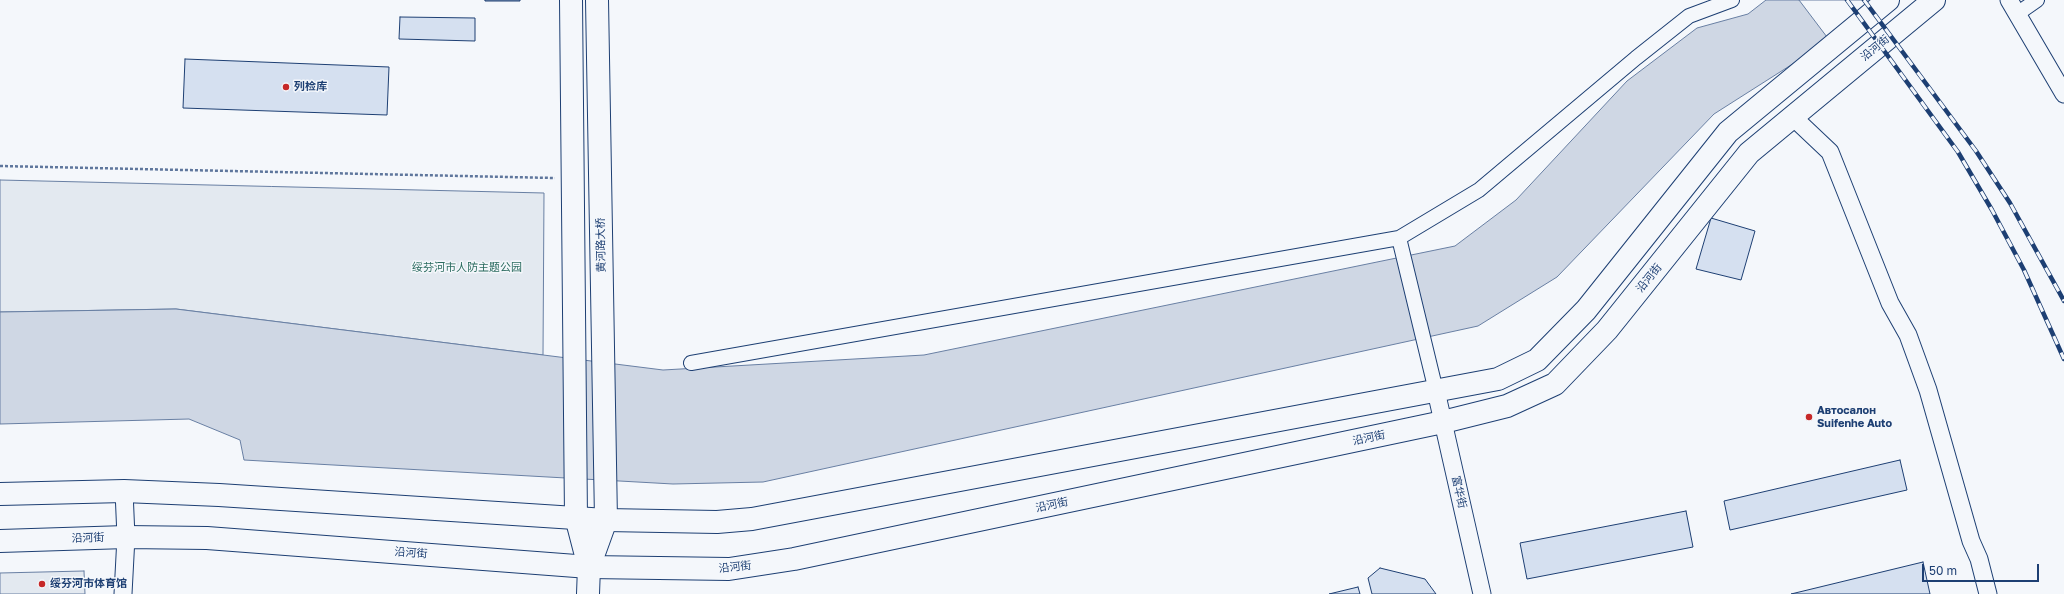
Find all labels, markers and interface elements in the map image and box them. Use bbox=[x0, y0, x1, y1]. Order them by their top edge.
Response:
street label: 沿河街 bbox=[1858, 32, 1892, 64]
place label: 列检库 bbox=[294, 80, 327, 94]
marker: 列检库 bbox=[281, 82, 291, 92]
street label: 黄河路大桥 bbox=[594, 217, 608, 273]
park label: 绥芬河市人防主题公园 bbox=[412, 261, 522, 275]
street label: 沿河街 bbox=[1633, 261, 1665, 295]
place label: Автосалон Suifenhe Auto bbox=[1817, 404, 1892, 430]
marker: Автосалон Suifenhe Auto bbox=[1804, 412, 1814, 422]
street label: 沿河街 bbox=[1351, 428, 1387, 448]
street label: 富华街 bbox=[1449, 474, 1469, 510]
street label: 沿河街 bbox=[1034, 495, 1070, 515]
street label: 沿河街 bbox=[71, 531, 105, 545]
street label: 沿河街 bbox=[394, 545, 428, 561]
scale bar bbox=[1924, 556, 2041, 582]
street label: 沿河街 bbox=[718, 559, 752, 575]
text: 50 m bbox=[1929, 563, 1957, 578]
place label: 绥芬河市体育馆 bbox=[50, 577, 127, 591]
marker: 绥芬河市体育馆 bbox=[37, 579, 47, 589]

